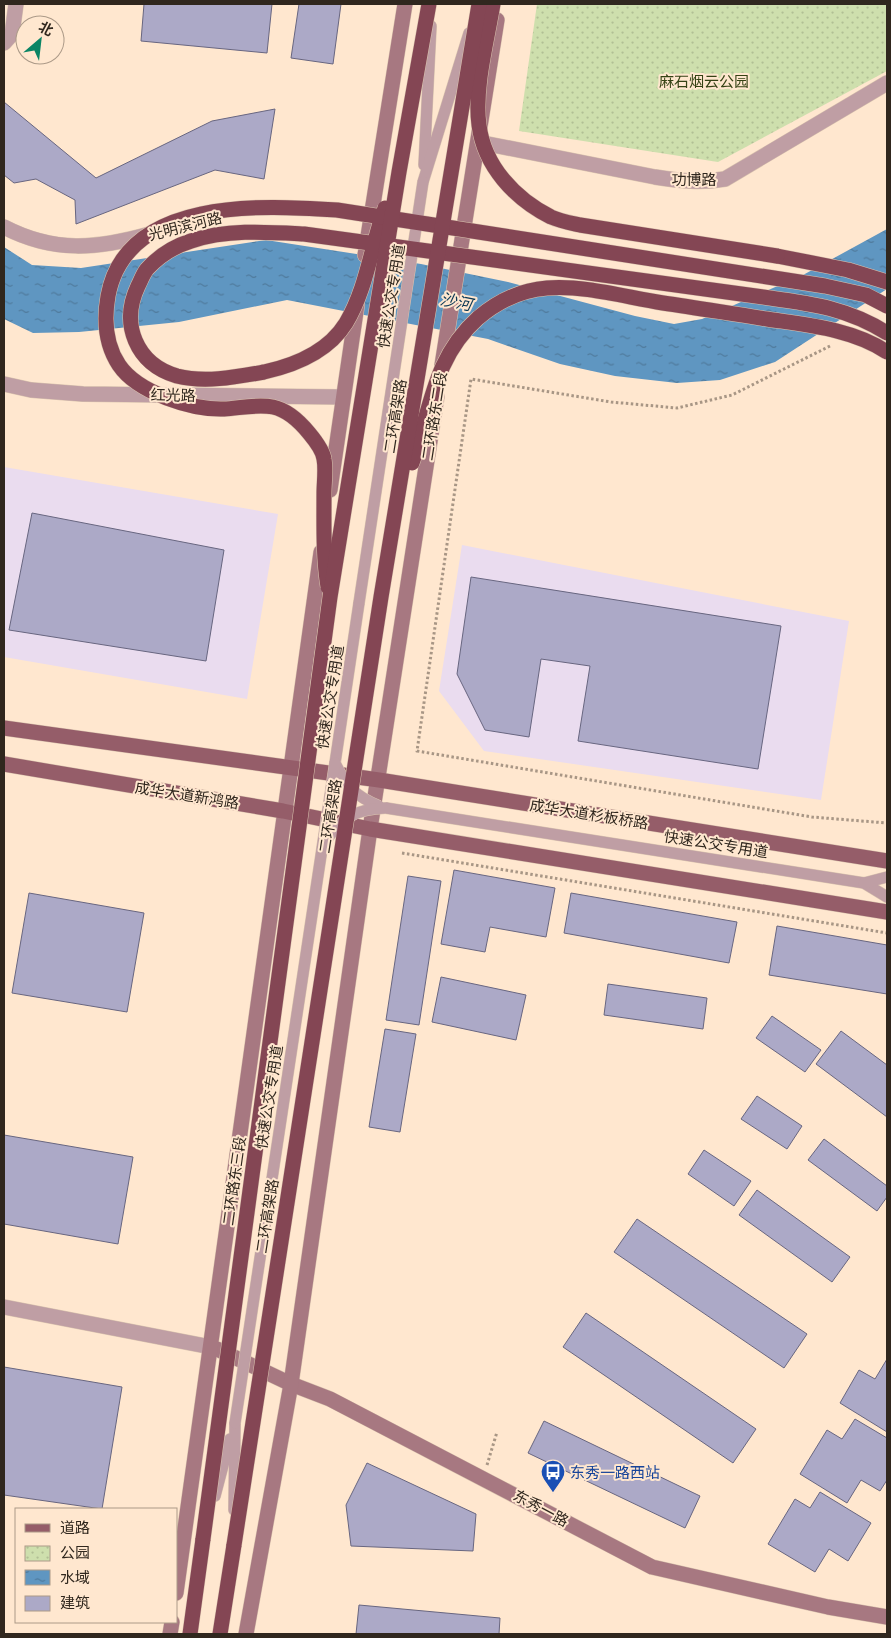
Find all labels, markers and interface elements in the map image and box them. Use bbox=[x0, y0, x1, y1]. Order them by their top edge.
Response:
north arrow bbox=[15, 15, 65, 65]
text: 北 bbox=[36, 18, 56, 39]
park label: 麻石烟云公园 bbox=[659, 73, 749, 90]
street label: 功博路 bbox=[671, 171, 717, 188]
street label: 光明滨河路 bbox=[147, 209, 223, 243]
street label: 快速公交专用道 bbox=[374, 243, 408, 349]
water label: 沙河 bbox=[438, 290, 476, 315]
street label: 二环路东二段 bbox=[419, 370, 449, 462]
street label: 二环高架路 bbox=[381, 378, 409, 454]
street label: 红光路 bbox=[150, 386, 196, 404]
street label: 快速公交专用道 bbox=[313, 644, 347, 750]
street label: 成华大道新鸿路 bbox=[134, 778, 240, 812]
street label: 二环高架路 bbox=[316, 778, 344, 854]
street label: 成华大道杉板桥路 bbox=[528, 796, 650, 832]
street label: 快速公交专用道 bbox=[663, 827, 769, 861]
street label: 快速公交专用道 bbox=[252, 1044, 286, 1150]
street label: 二环路东三段 bbox=[219, 1135, 249, 1227]
street label: 二环高架路 bbox=[253, 1178, 281, 1254]
bus stop icon: 东秀一路西站 bbox=[540, 1459, 566, 1493]
place label: 东秀一路西站 bbox=[570, 1464, 660, 1481]
street label: 东秀一路 bbox=[511, 1486, 571, 1530]
legend bbox=[15, 1508, 178, 1623]
text: 道路 bbox=[60, 1519, 90, 1536]
text: 公园 bbox=[60, 1544, 90, 1561]
text: 水域 bbox=[60, 1569, 90, 1586]
text: 建筑 bbox=[60, 1594, 90, 1611]

